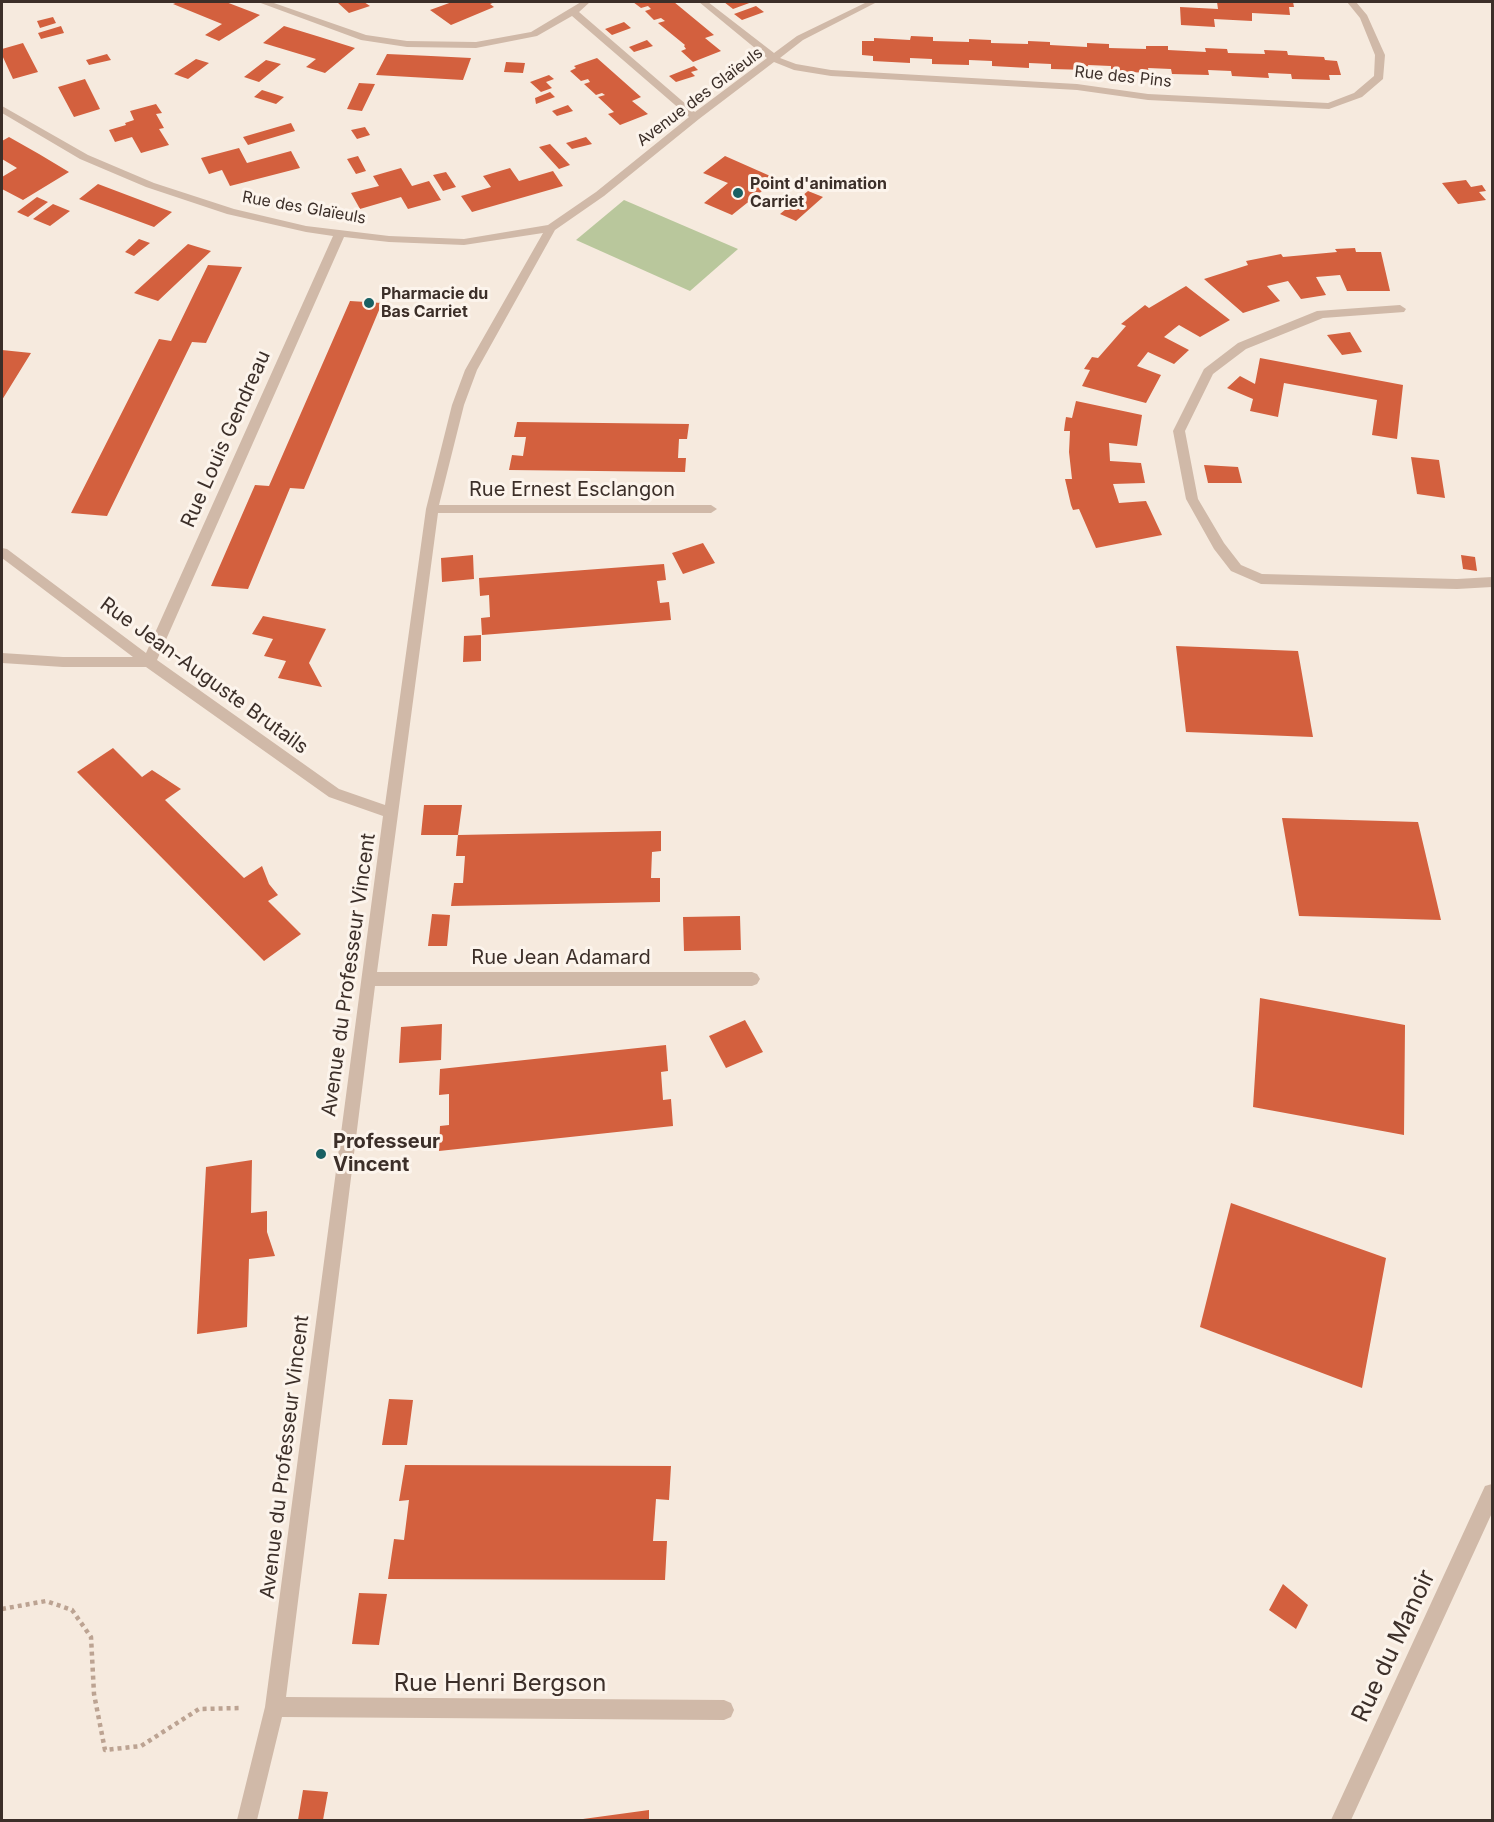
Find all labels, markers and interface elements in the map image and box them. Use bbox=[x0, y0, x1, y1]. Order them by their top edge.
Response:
street label: Avenue des Glaïeuls bbox=[633, 43, 767, 151]
street label: Rue des Pins bbox=[1073, 62, 1173, 92]
place label: Point d'animation Carriet bbox=[750, 174, 887, 212]
marker: Point d'animation Carriet bbox=[731, 186, 745, 200]
street label: Rue des Glaïeuls bbox=[241, 188, 367, 228]
place label: Pharmacie du Bas Carriet bbox=[381, 284, 488, 322]
marker: Pharmacie du Bas Carriet bbox=[362, 296, 376, 310]
street label: Rue Louis Gendreau bbox=[176, 347, 276, 531]
street label: Rue Ernest Esclangon bbox=[469, 478, 675, 502]
street label: Rue Jean-Auguste Brutails bbox=[95, 592, 313, 760]
street label: Avenue du Professeur Vincent bbox=[317, 832, 381, 1118]
street label: Rue Jean Adamard bbox=[471, 946, 651, 970]
place label: Professeur Vincent bbox=[333, 1130, 440, 1177]
marker: Professeur Vincent bbox=[314, 1147, 328, 1161]
street label: Avenue du Professeur Vincent bbox=[256, 1314, 314, 1600]
street label: Rue du Manoir bbox=[1346, 1565, 1442, 1727]
street label: Rue Henri Bergson bbox=[394, 1670, 606, 1698]

